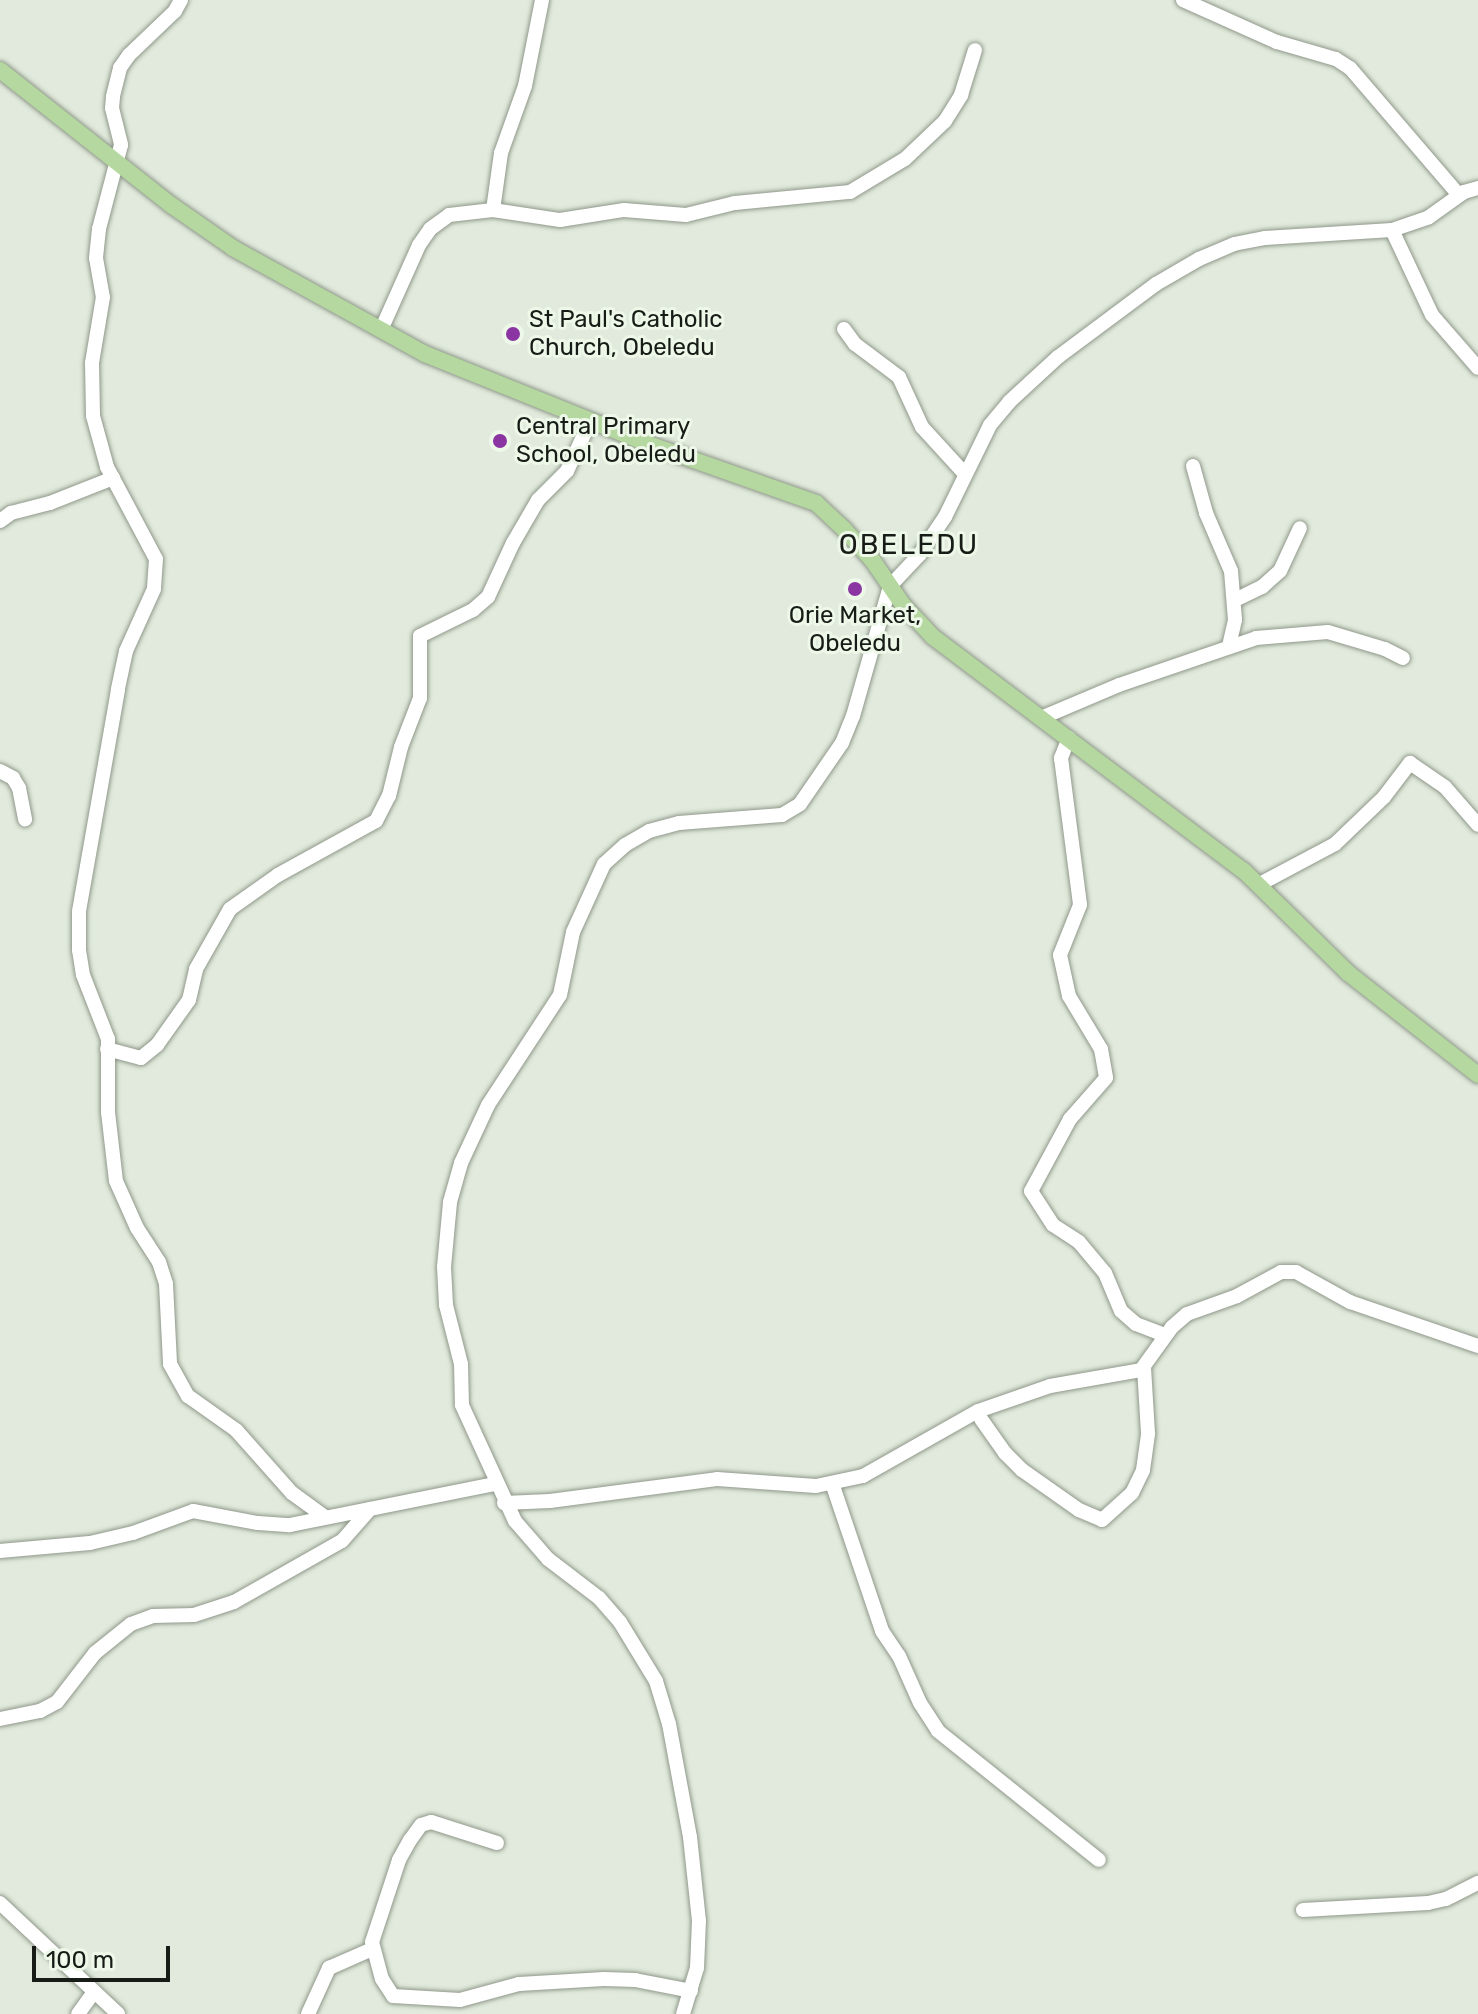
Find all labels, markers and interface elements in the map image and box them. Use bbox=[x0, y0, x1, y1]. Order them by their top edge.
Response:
place label: St Paul's Catholic Church, Obeledu bbox=[529, 306, 723, 362]
marker: St Paul's Catholic Church, Obeledu bbox=[504, 325, 522, 343]
place label: Central Primary School, Obeledu bbox=[516, 413, 696, 469]
marker: Central Primary School, Obeledu bbox=[491, 432, 509, 450]
district label: OBELEDU bbox=[839, 528, 979, 562]
marker: Orie Market, Obeledu bbox=[846, 580, 864, 598]
place label: Orie Market, Obeledu bbox=[789, 602, 921, 658]
scale bar bbox=[36, 1930, 174, 1980]
text: 100 m bbox=[46, 1946, 114, 1974]

